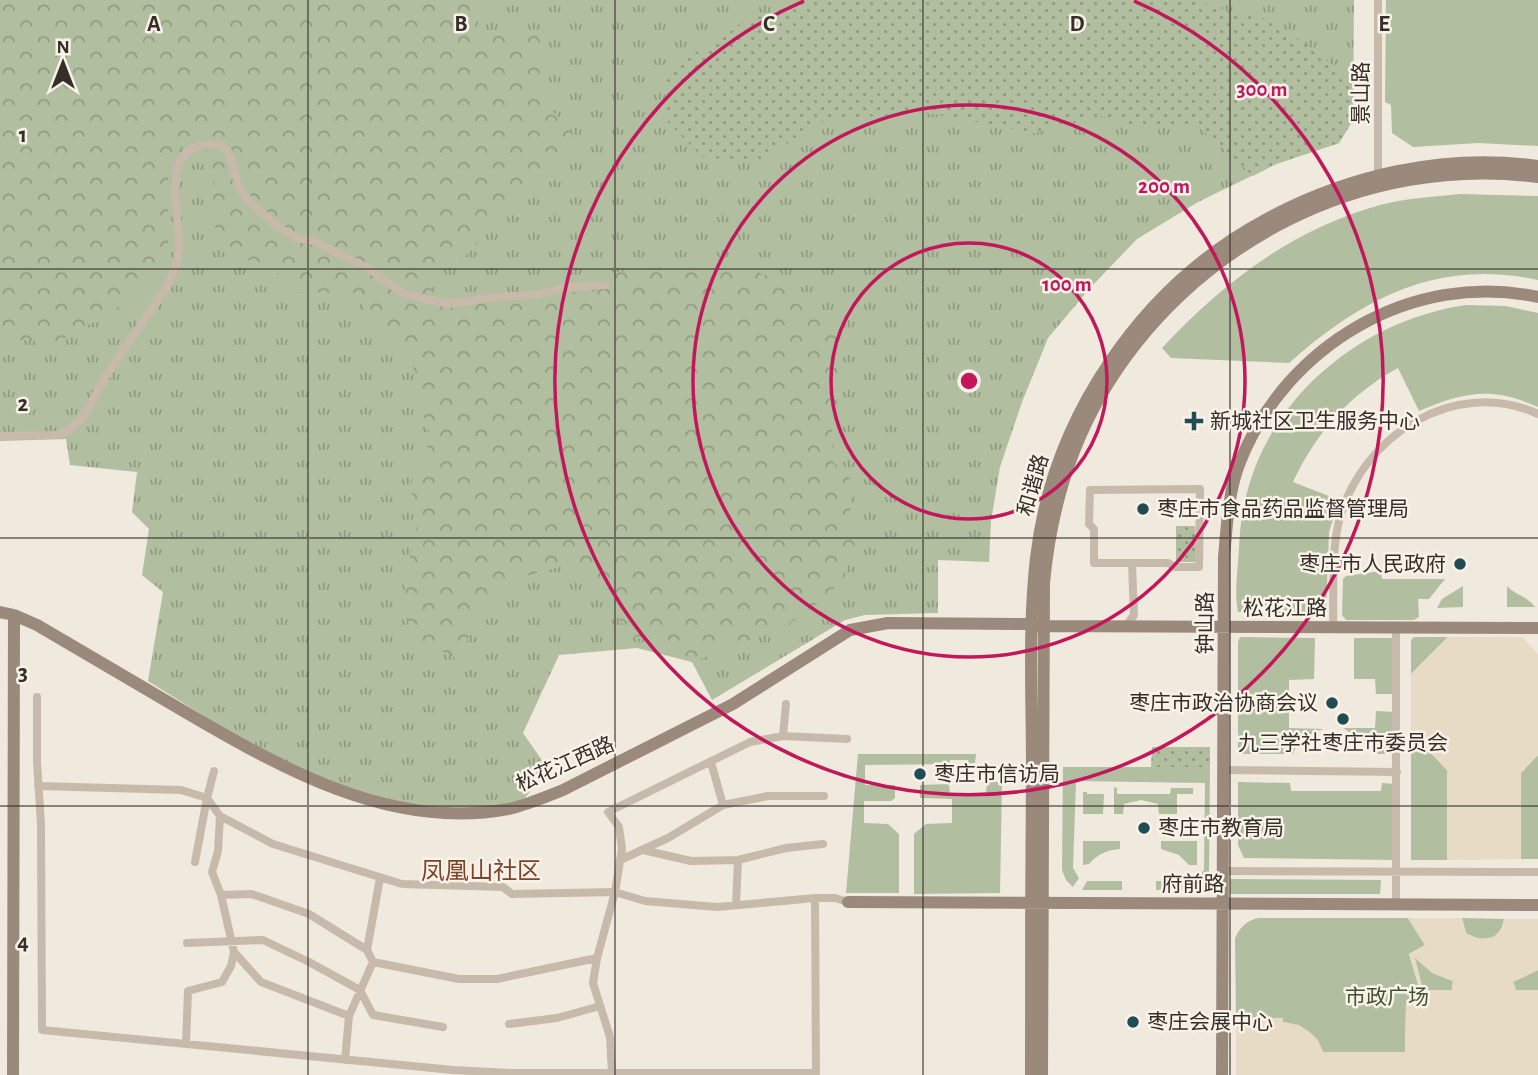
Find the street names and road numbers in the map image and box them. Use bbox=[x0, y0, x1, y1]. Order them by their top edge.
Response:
street label: 景山路 bbox=[1350, 62, 1372, 125]
street label: 和谐路 bbox=[1014, 452, 1052, 518]
street label: 钟山路 bbox=[1194, 592, 1216, 655]
street label: 松花江路 bbox=[1243, 597, 1327, 619]
street label: 松花江西路 bbox=[513, 733, 617, 795]
street label: 府前路 bbox=[1162, 873, 1225, 895]

